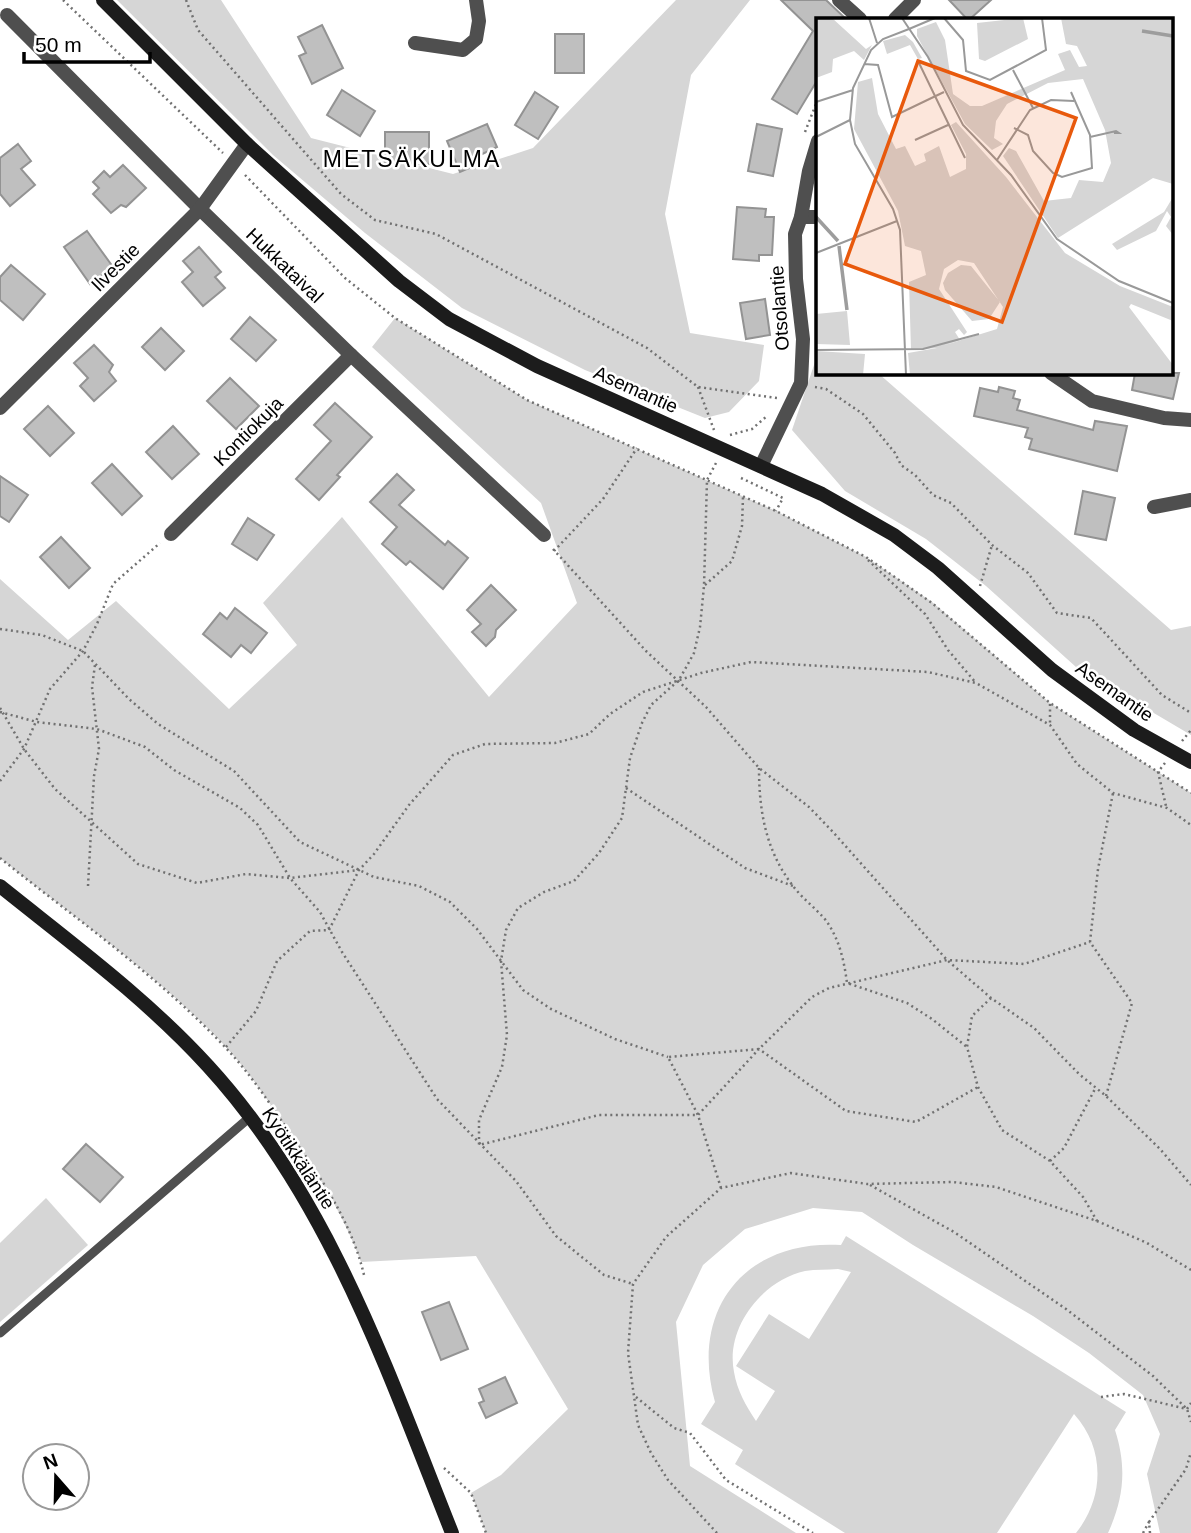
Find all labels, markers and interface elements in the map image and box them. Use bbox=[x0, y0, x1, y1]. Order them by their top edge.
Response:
inset map bbox=[816, 18, 1174, 374]
scale bar bbox=[24, 21, 150, 65]
text: 50 m bbox=[35, 33, 82, 56]
district label: METSÄKULMA bbox=[323, 146, 501, 172]
street label: Hukkataival bbox=[242, 224, 327, 307]
street label: Ilvestie bbox=[87, 239, 144, 296]
street label: Otsolantie bbox=[766, 265, 793, 351]
street label: Asemantie bbox=[591, 362, 681, 417]
street label: Kontiokuja bbox=[210, 392, 287, 470]
street label: Asemantie bbox=[1072, 657, 1158, 726]
street label: Kyötikkäläntie bbox=[258, 1103, 339, 1213]
north arrow bbox=[21, 1442, 91, 1512]
text: N bbox=[40, 1449, 60, 1474]

